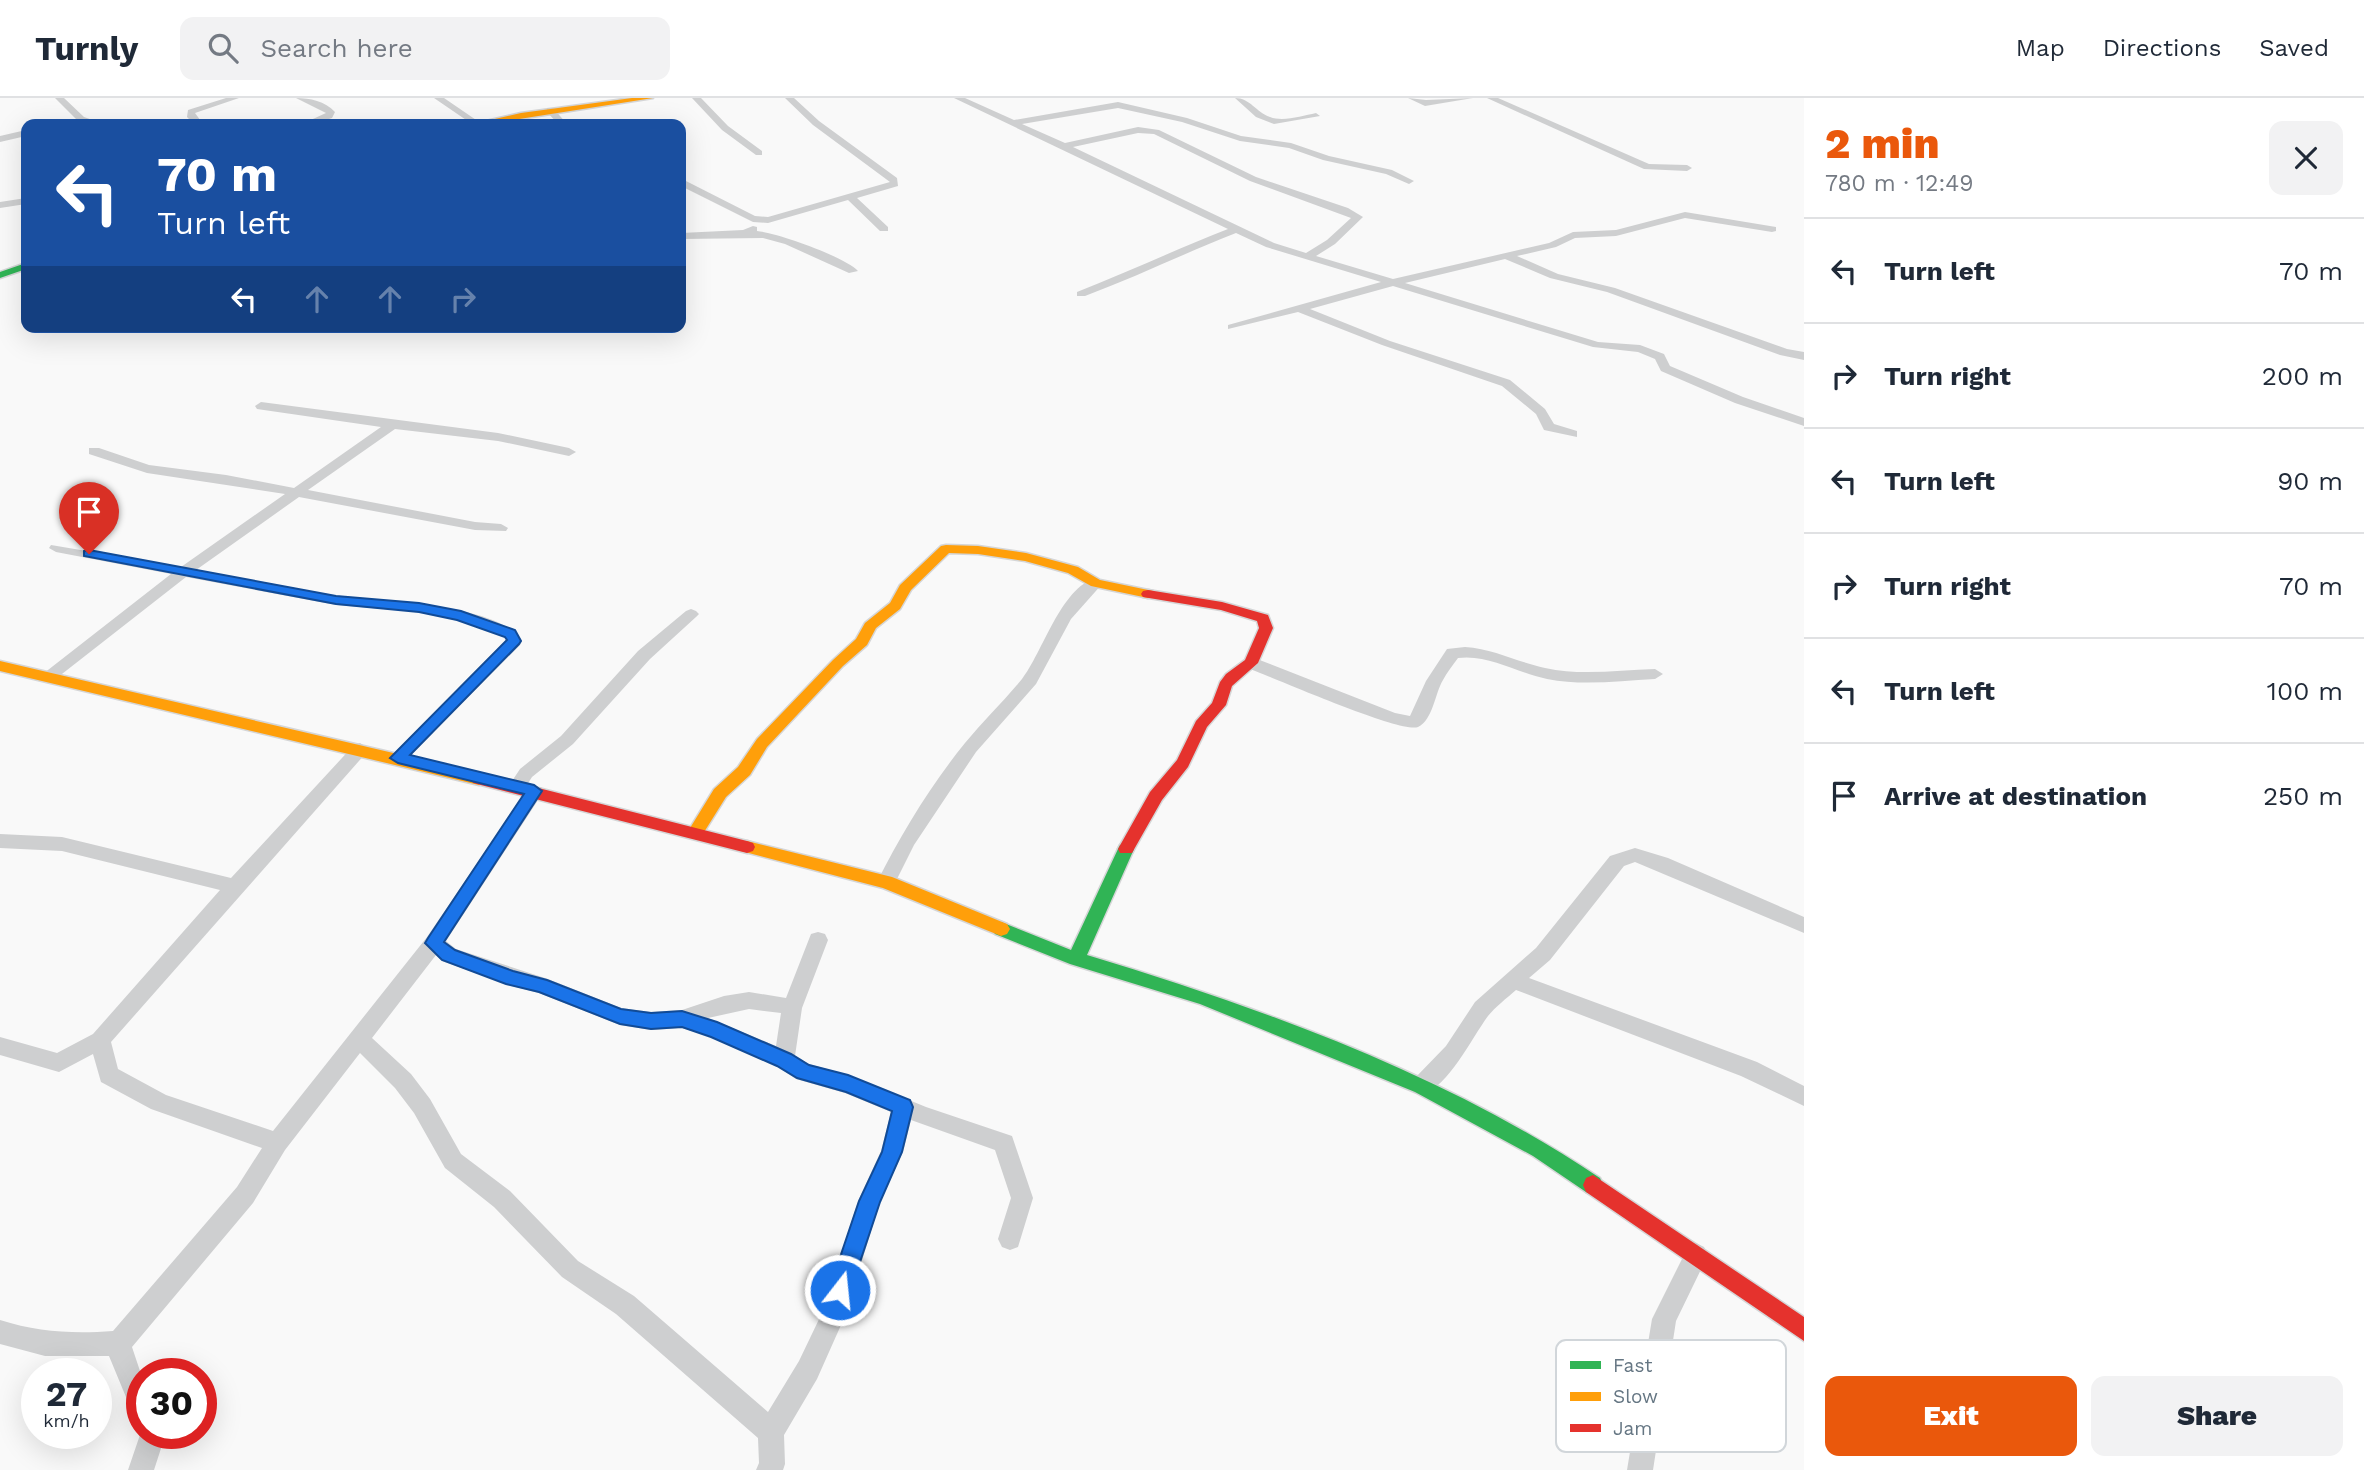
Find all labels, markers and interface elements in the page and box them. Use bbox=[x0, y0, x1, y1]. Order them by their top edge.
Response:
search box bbox=[180, 17, 670, 80]
text: Turnly bbox=[35, 29, 138, 68]
icon: search bbox=[204, 29, 242, 67]
text: Search here bbox=[260, 33, 413, 63]
text: Map bbox=[2016, 34, 2065, 62]
text: Directions bbox=[2103, 34, 2221, 62]
text: Saved bbox=[2259, 34, 2329, 62]
text: 2 min bbox=[1825, 119, 1939, 168]
button: close bbox=[2269, 121, 2343, 195]
text: 70 m bbox=[157, 145, 277, 203]
icon: left bbox=[42, 147, 133, 238]
text: 780 m · 12:49 bbox=[1825, 170, 1974, 197]
text: Turn left bbox=[157, 204, 290, 242]
icon: left bbox=[1825, 252, 1863, 290]
text: Turn left bbox=[1884, 256, 1995, 286]
text: 70 m bbox=[2279, 256, 2343, 286]
icon: left bbox=[225, 280, 263, 318]
icon: ahead bbox=[298, 280, 336, 318]
icon: ahead bbox=[371, 280, 409, 318]
icon: right bbox=[444, 280, 482, 318]
icon: right bbox=[1825, 357, 1863, 395]
text: Turn right bbox=[1884, 361, 2011, 391]
text: 200 m bbox=[2262, 361, 2343, 391]
icon: left bbox=[1825, 462, 1863, 500]
text: Turn left bbox=[1884, 466, 1995, 496]
text: 90 m bbox=[2277, 466, 2343, 496]
pin bbox=[59, 482, 119, 554]
icon: arrive bbox=[70, 493, 108, 531]
icon: right bbox=[1825, 567, 1863, 605]
text: Turn right bbox=[1884, 571, 2011, 601]
text: 70 m bbox=[2279, 571, 2343, 601]
icon: left bbox=[1825, 672, 1863, 710]
text: Turn left bbox=[1884, 676, 1995, 706]
text: 100 m bbox=[2267, 676, 2343, 706]
icon: arrive bbox=[1825, 777, 1863, 815]
text: Arrive at destination bbox=[1884, 781, 2147, 811]
text: 250 m bbox=[2263, 781, 2343, 811]
position arrow bbox=[803, 1253, 877, 1327]
legend bbox=[1556, 1340, 1786, 1452]
text: Fast bbox=[1613, 1354, 1652, 1377]
speed limit sign: 30 bbox=[126, 1358, 217, 1449]
text: 27 bbox=[46, 1373, 87, 1415]
button: Exit bbox=[1825, 1376, 2077, 1456]
button: Share bbox=[2091, 1376, 2343, 1456]
text: Slow bbox=[1613, 1385, 1658, 1408]
text: km/h bbox=[43, 1410, 90, 1431]
text: Jam bbox=[1613, 1417, 1652, 1440]

